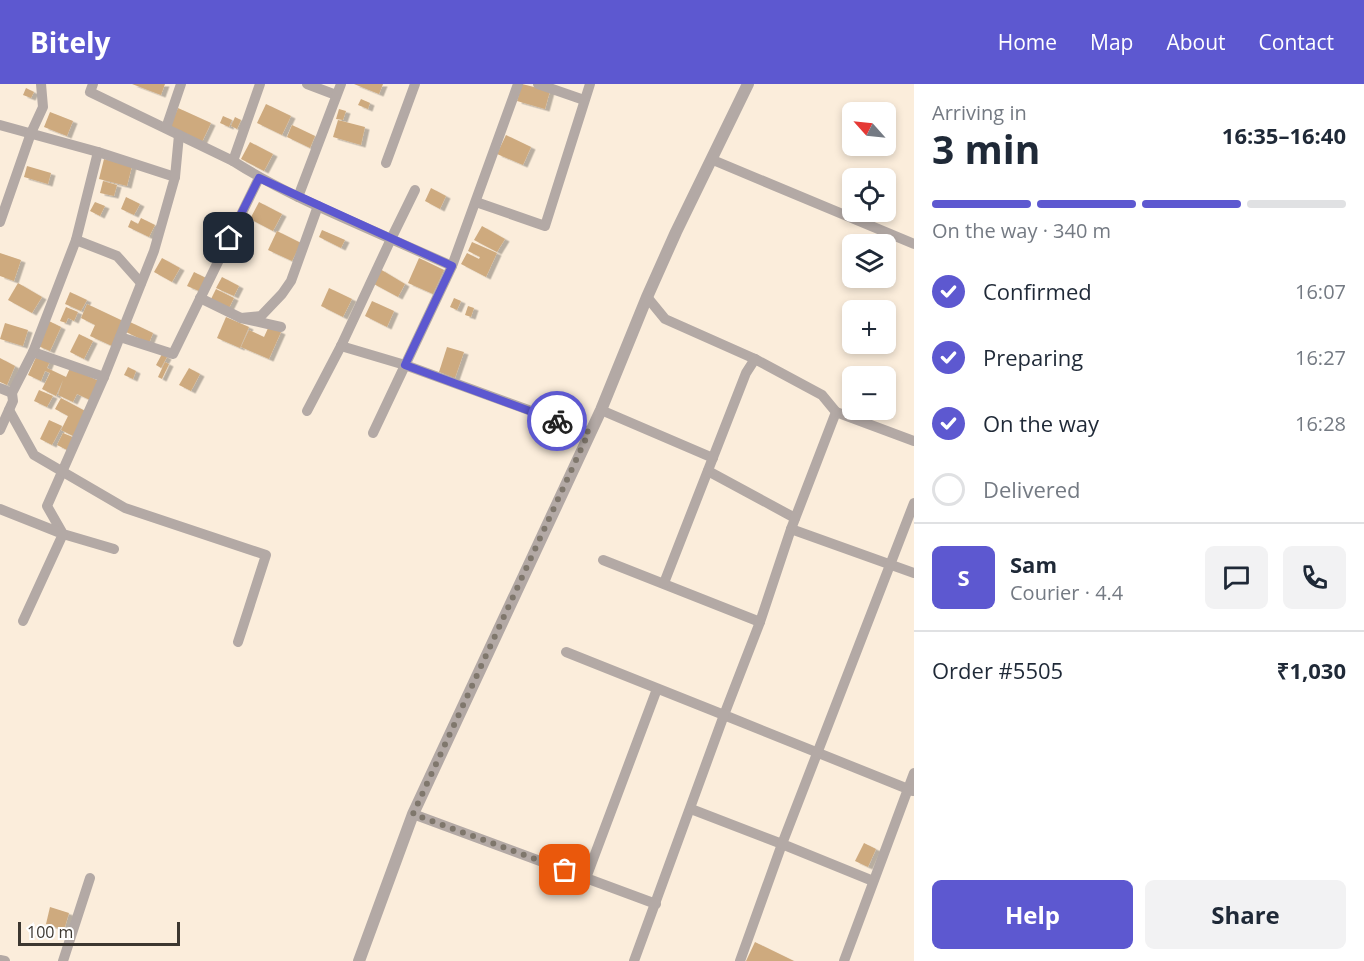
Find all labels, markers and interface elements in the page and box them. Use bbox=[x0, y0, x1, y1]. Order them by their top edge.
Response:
text: Bitely bbox=[30, 23, 111, 61]
text: Home bbox=[998, 28, 1057, 56]
text: Map bbox=[1090, 28, 1133, 56]
text: About bbox=[1166, 28, 1226, 56]
text: Contact bbox=[1259, 28, 1334, 56]
text: Arriving in bbox=[932, 99, 1027, 126]
north arrow bbox=[842, 102, 896, 156]
map controls bbox=[842, 102, 896, 420]
text: 16:35–16:40 bbox=[1222, 120, 1346, 150]
text: 3 min bbox=[932, 122, 1040, 175]
button: locate bbox=[842, 168, 896, 222]
pin bbox=[203, 212, 254, 263]
text: On the way · 340 m bbox=[932, 217, 1111, 244]
icon: home bbox=[212, 221, 245, 254]
button: layers bbox=[842, 234, 896, 288]
icon: check bbox=[932, 275, 965, 308]
text: Confirmed bbox=[983, 276, 1092, 306]
text: 16:07 bbox=[1295, 278, 1346, 305]
button: + bbox=[842, 300, 896, 354]
icon: check bbox=[932, 341, 965, 374]
text: Preparing bbox=[983, 342, 1083, 372]
text: 16:27 bbox=[1295, 344, 1346, 371]
button: − bbox=[842, 366, 896, 420]
courier bbox=[527, 391, 587, 451]
icon: bike bbox=[541, 405, 574, 438]
icon: check bbox=[932, 407, 965, 440]
text: On the way bbox=[983, 408, 1099, 438]
text: 16:28 bbox=[1295, 410, 1346, 437]
text: Delivered bbox=[983, 474, 1081, 504]
button: chat bbox=[1205, 546, 1268, 609]
button: phone bbox=[1283, 546, 1346, 609]
text: Sam bbox=[1010, 549, 1057, 579]
text: S bbox=[957, 562, 970, 592]
text: Courier · 4.4 bbox=[1010, 579, 1123, 606]
text: Order #5505 bbox=[932, 655, 1063, 685]
text: ₹1,030 bbox=[1277, 655, 1346, 685]
pin bbox=[539, 844, 590, 895]
icon: bag bbox=[548, 853, 581, 886]
button: Help bbox=[932, 880, 1133, 949]
button: Share bbox=[1145, 880, 1346, 949]
scale bar bbox=[18, 919, 180, 946]
text: 100 m bbox=[27, 921, 73, 943]

